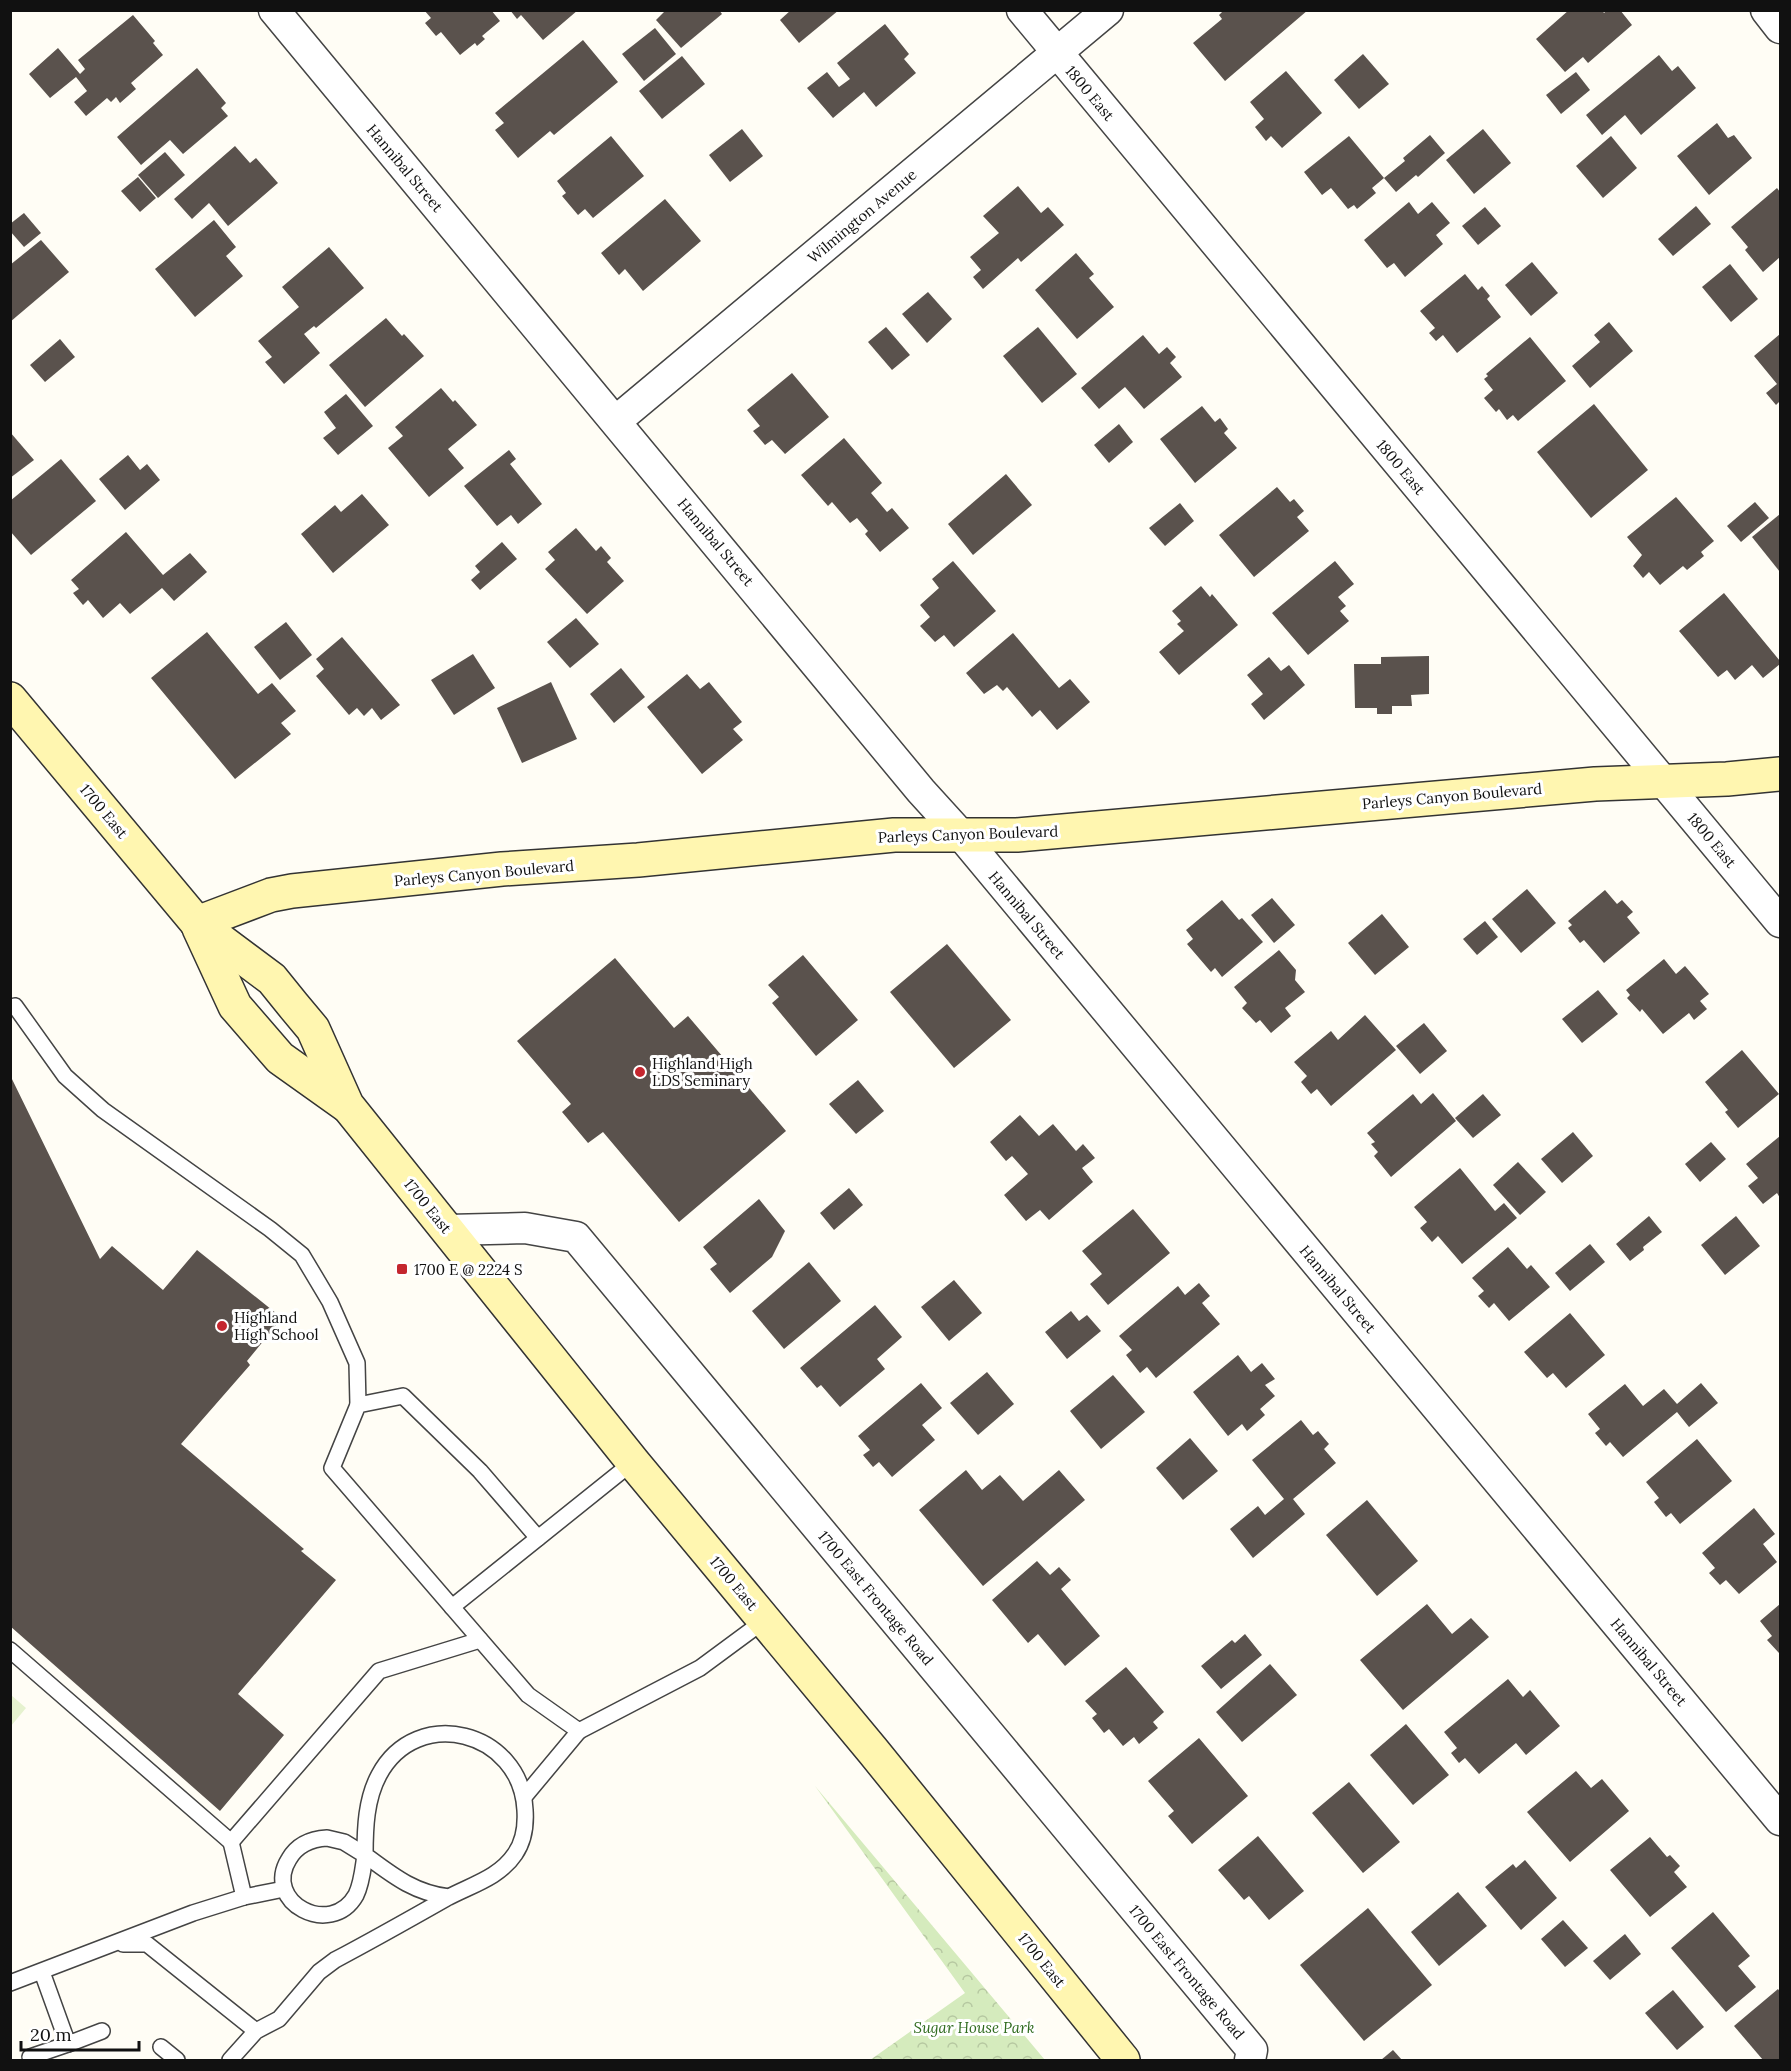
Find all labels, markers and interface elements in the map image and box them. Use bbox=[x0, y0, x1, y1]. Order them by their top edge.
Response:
street label: 1800 East bbox=[1061, 62, 1119, 125]
street label: Hannibal Street bbox=[363, 120, 447, 216]
street label: Wilmington Avenue bbox=[804, 165, 920, 267]
street label: 1800 East bbox=[1372, 436, 1430, 499]
street label: Hannibal Street bbox=[674, 494, 758, 590]
street label: Parleys Canyon Boulevard bbox=[1361, 779, 1543, 813]
street label: 1700 East bbox=[76, 780, 132, 842]
street label: 1800 East bbox=[1683, 809, 1741, 872]
street label: Parleys Canyon Boulevard bbox=[877, 821, 1059, 847]
street label: Parleys Canyon Boulevard bbox=[393, 856, 575, 890]
street label: Hannibal Street bbox=[985, 867, 1069, 963]
place label: Highland High LDS Seminary bbox=[652, 1054, 753, 1090]
marker: Highland High LDS Seminary bbox=[633, 1065, 647, 1079]
street label: 1700 East bbox=[400, 1175, 456, 1237]
street label: Hannibal Street bbox=[1296, 1241, 1380, 1337]
place label: 1700 E @ 2224 S bbox=[414, 1260, 523, 1279]
marker: 1700 E @ 2224 S bbox=[395, 1262, 409, 1276]
place label: Highland High School bbox=[234, 1308, 319, 1344]
marker: Highland High School bbox=[215, 1319, 229, 1333]
street label: 1700 East Frontage Road bbox=[814, 1527, 938, 1669]
street label: 1700 East bbox=[706, 1552, 762, 1614]
street label: Hannibal Street bbox=[1607, 1614, 1691, 1710]
street label: 1700 East Frontage Road bbox=[1125, 1901, 1249, 2043]
street label: 1700 East bbox=[1014, 1929, 1070, 1991]
scale bar bbox=[21, 2014, 140, 2052]
park label: Sugar House Park bbox=[913, 2018, 1035, 2037]
text: 20 m bbox=[30, 2023, 72, 2046]

